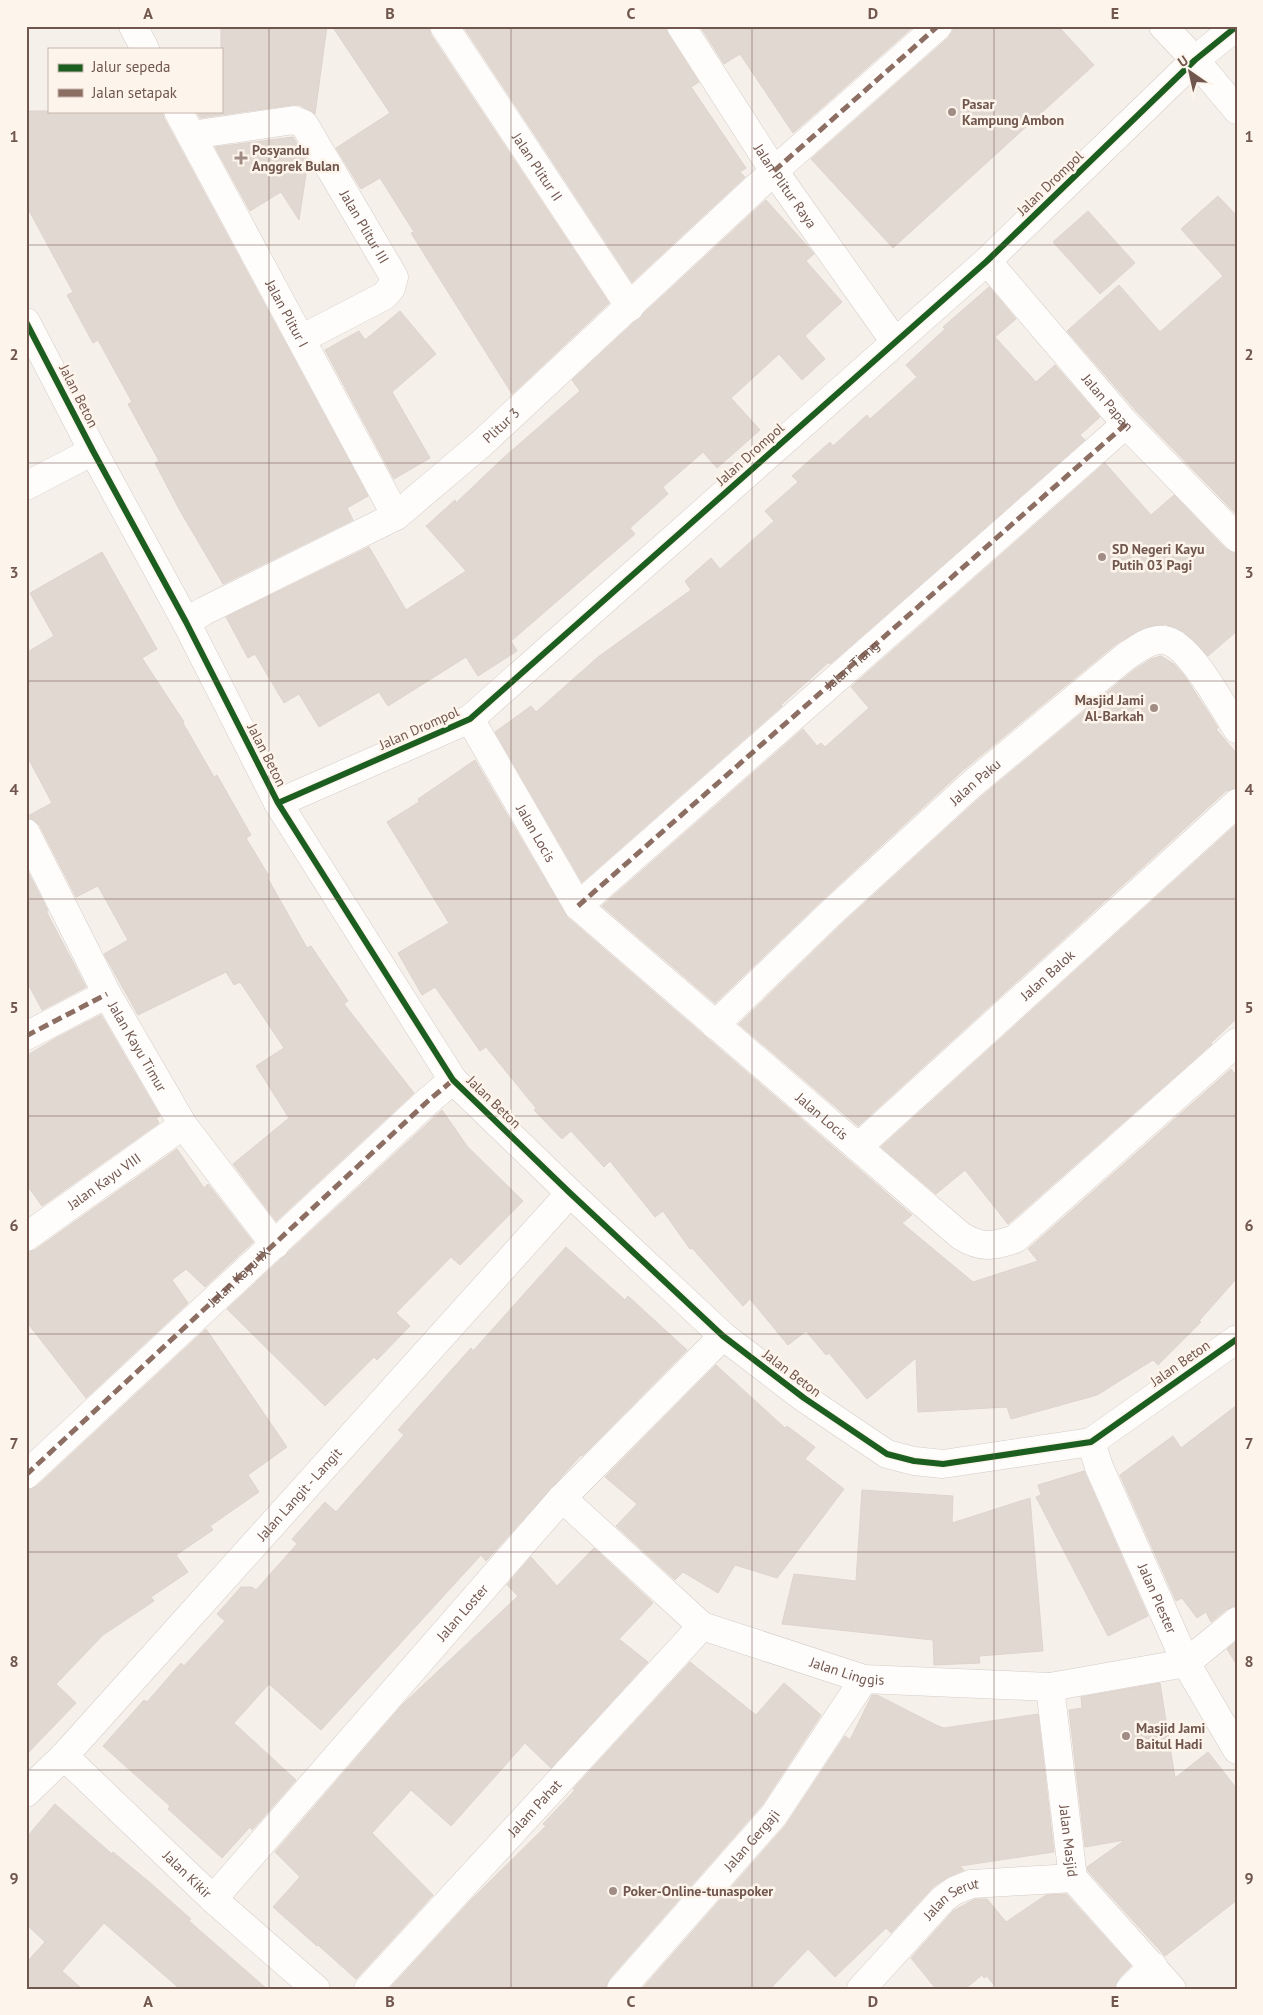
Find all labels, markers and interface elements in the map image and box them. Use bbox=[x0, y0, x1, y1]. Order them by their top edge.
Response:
text: A bbox=[143, 3, 153, 23]
text: B bbox=[385, 3, 395, 23]
text: C bbox=[627, 3, 636, 23]
text: D bbox=[868, 3, 878, 23]
text: E bbox=[1111, 3, 1119, 23]
legend bbox=[48, 48, 222, 112]
north arrow bbox=[1166, 48, 1216, 98]
text: U bbox=[1174, 51, 1191, 71]
text: Jalur sepeda bbox=[91, 57, 171, 76]
text: Jalan setapak bbox=[91, 83, 178, 102]
place label: Pasar Kampung Ambon bbox=[962, 95, 1064, 129]
marker: Pasar Kampung Ambon bbox=[946, 106, 958, 118]
text: 1 bbox=[9, 126, 19, 146]
text: 1 bbox=[1244, 126, 1254, 146]
street label: Jalan Plitur II bbox=[508, 129, 566, 204]
street label: Jalan Plitur Raya bbox=[749, 140, 821, 232]
place label: Posyandu Anggrek Bulan bbox=[252, 141, 340, 175]
street label: Jalan Drompol bbox=[1012, 147, 1087, 220]
marker: Posyandu Anggrek Bulan bbox=[234, 151, 248, 165]
street label: Jalan Plitur III bbox=[335, 186, 393, 267]
street label: Jalan Plitur I bbox=[261, 276, 312, 350]
text: 2 bbox=[9, 344, 19, 364]
text: 2 bbox=[1244, 344, 1254, 364]
street label: Jalan Beton bbox=[55, 361, 103, 431]
street label: Jalan Papan bbox=[1077, 369, 1137, 435]
street label: Plitur 3 bbox=[479, 404, 523, 447]
street label: Jalan Drompol bbox=[712, 419, 788, 490]
place label: SD Negeri Kayu Putih 03 Pagi bbox=[1112, 540, 1204, 574]
marker: SD Negeri Kayu Putih 03 Pagi bbox=[1096, 551, 1108, 563]
text: 3 bbox=[9, 562, 19, 582]
text: 3 bbox=[1244, 562, 1254, 582]
street label: Jalan Tiang bbox=[820, 636, 883, 694]
place label: Masjid Jami Al-Barkah bbox=[1075, 691, 1144, 725]
street label: Jalan Drompol bbox=[375, 702, 462, 754]
marker: Masjid Jami Al-Barkah bbox=[1148, 702, 1160, 714]
street label: Jalan Beton bbox=[243, 720, 291, 790]
street label: Jalan Paku bbox=[945, 755, 1004, 810]
text: 4 bbox=[9, 779, 19, 799]
text: 4 bbox=[1244, 779, 1254, 799]
street label: Jalan Locis bbox=[512, 800, 560, 865]
street label: Jalan Balok bbox=[1016, 946, 1079, 1005]
text: 5 bbox=[9, 997, 19, 1017]
street label: Jalan Kayu Timur bbox=[104, 997, 171, 1095]
text: 5 bbox=[1244, 997, 1254, 1017]
street label: Jalan Beton bbox=[462, 1071, 525, 1132]
street label: Jalan Locis bbox=[791, 1088, 852, 1144]
street label: Jalan Kayu VIII bbox=[63, 1149, 144, 1214]
text: 6 bbox=[9, 1215, 19, 1235]
text: 6 bbox=[1244, 1215, 1254, 1235]
street label: Jalan Kayu IX bbox=[203, 1243, 274, 1311]
street label: Jalan Beton bbox=[1146, 1336, 1213, 1391]
street label: Jalan Beton bbox=[758, 1345, 825, 1401]
text: 7 bbox=[9, 1433, 19, 1453]
text: 7 bbox=[1244, 1433, 1254, 1453]
street label: Jalan Langit - Langit bbox=[252, 1444, 346, 1545]
street label: Jalan Plester bbox=[1133, 1560, 1181, 1637]
street label: Jalan Loster bbox=[432, 1580, 492, 1645]
text: 8 bbox=[9, 1651, 19, 1671]
text: 8 bbox=[1244, 1651, 1254, 1671]
street label: Jalan Linggis bbox=[806, 1653, 885, 1689]
place label: Masjid Jami Baitul Hadi bbox=[1136, 1719, 1206, 1753]
marker: Masjid Jami Baitul Hadi bbox=[1120, 1730, 1132, 1742]
street label: Jalam Pahat bbox=[503, 1776, 565, 1841]
street label: Jalan Masjid bbox=[1055, 1803, 1082, 1878]
street label: Jalan Gergaji bbox=[719, 1806, 784, 1876]
street label: Jalan Kikir bbox=[158, 1846, 216, 1902]
text: 9 bbox=[9, 1868, 19, 1888]
text: 9 bbox=[1244, 1868, 1254, 1888]
street label: Jalan Serut bbox=[919, 1875, 980, 1925]
place label: Poker-Online-tunaspoker bbox=[623, 1882, 773, 1900]
marker: Poker-Online-tunaspoker bbox=[607, 1885, 619, 1897]
text: A bbox=[143, 1991, 153, 2011]
text: B bbox=[385, 1991, 395, 2011]
text: C bbox=[627, 1991, 636, 2011]
text: D bbox=[868, 1991, 878, 2011]
text: E bbox=[1111, 1991, 1119, 2011]

